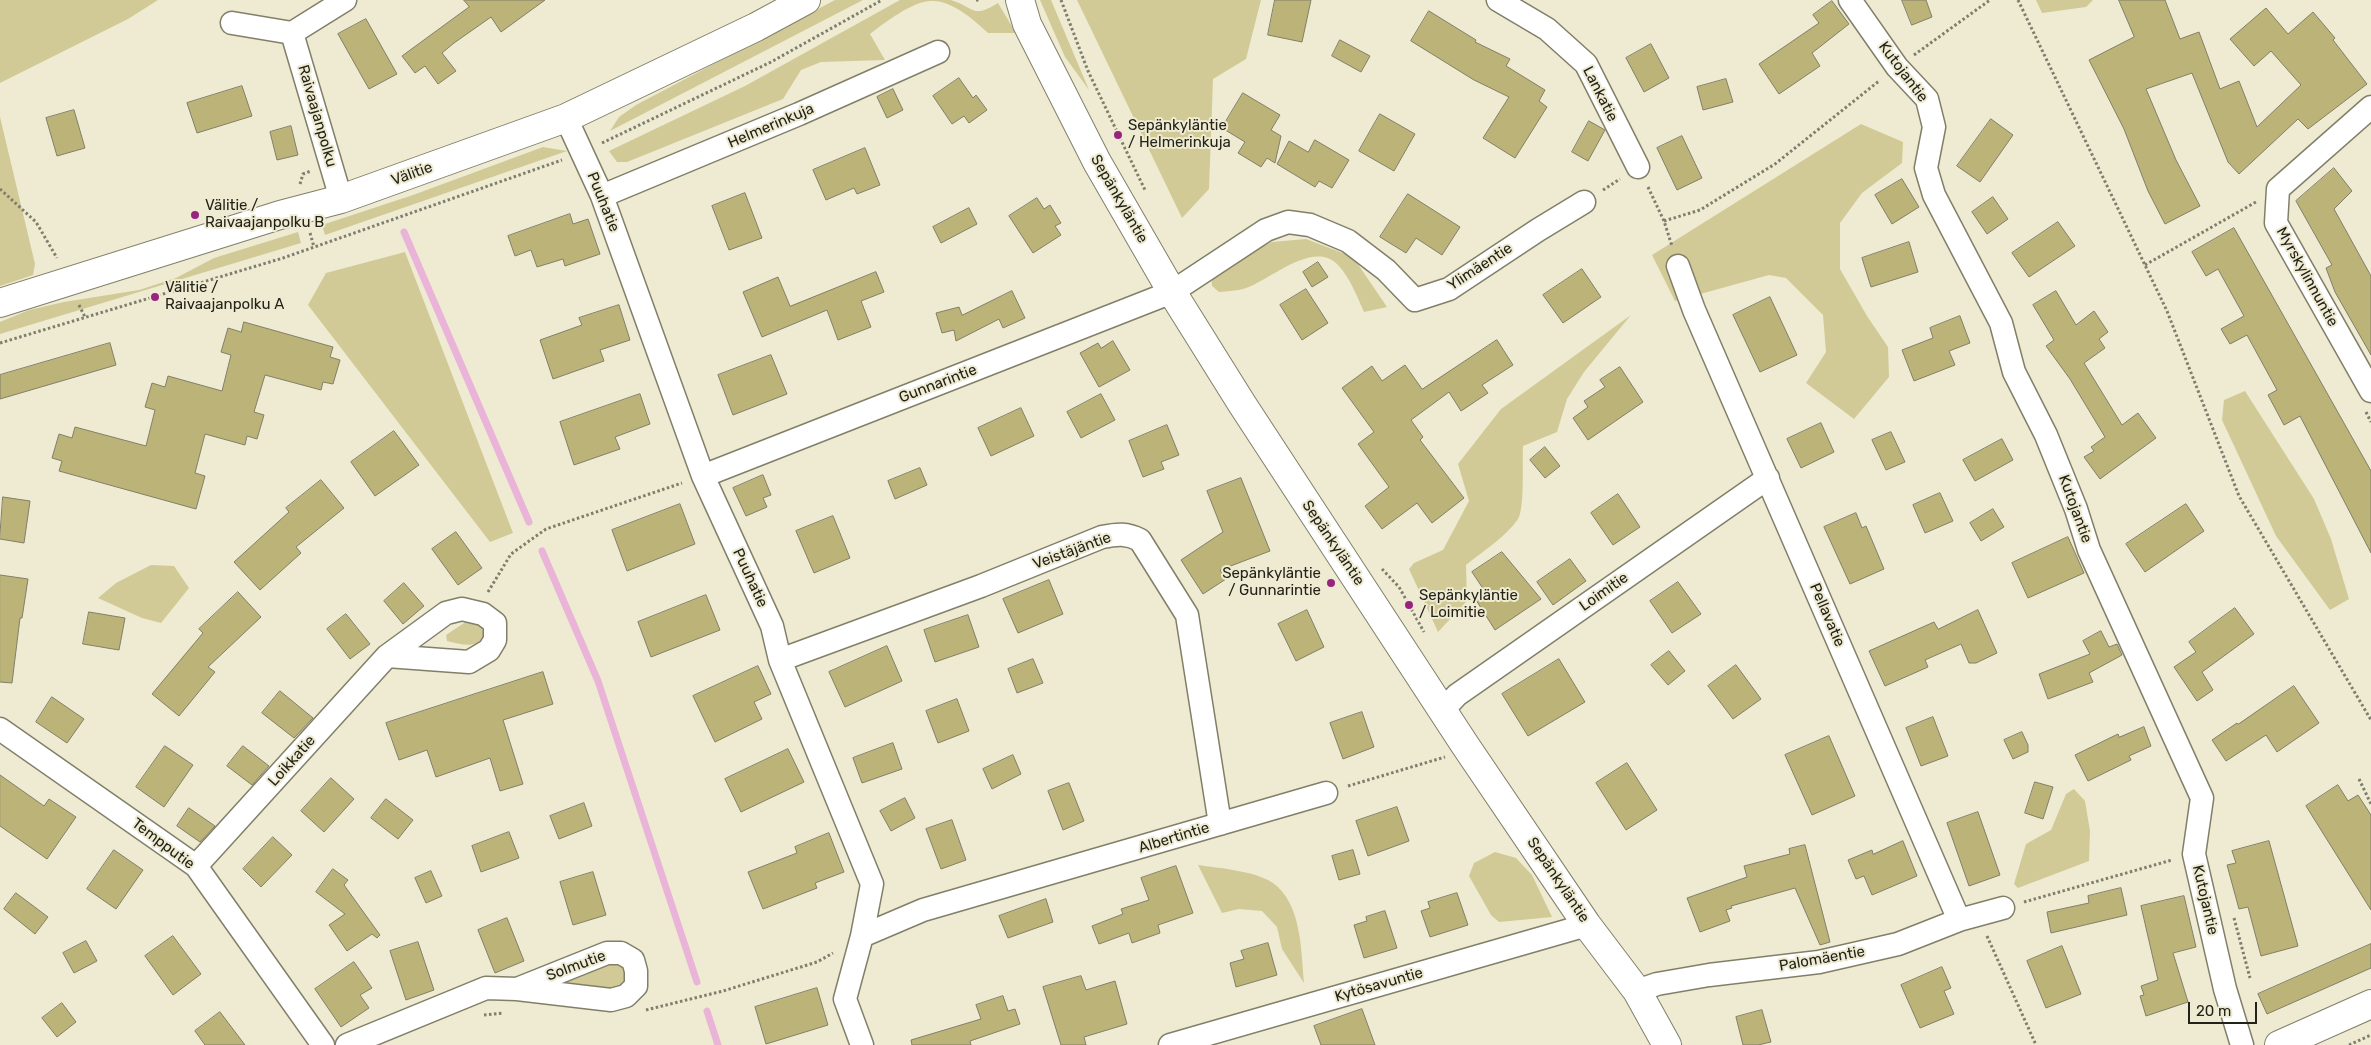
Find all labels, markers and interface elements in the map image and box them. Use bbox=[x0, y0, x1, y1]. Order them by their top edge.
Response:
street label: Kutojantie bbox=[1874, 38, 1932, 106]
street label: Raivaajanpolku bbox=[294, 63, 340, 169]
street label: Lankatie bbox=[1578, 63, 1622, 125]
street label: Helmerinkuja bbox=[725, 100, 817, 152]
place label: Sepänkyläntie / Helmerinkuja bbox=[1128, 117, 1231, 152]
marker: Sepänkyläntie / Helmerinkuja bbox=[1112, 129, 1124, 141]
street label: Sepänkyläntie bbox=[1086, 152, 1152, 246]
street label: Välitie bbox=[389, 158, 435, 190]
street label: Puuhatie bbox=[583, 169, 623, 235]
place label: Välitie / Raivaajanpolku B bbox=[205, 197, 324, 232]
marker: Välitie / Raivaajanpolku B bbox=[189, 209, 201, 221]
street label: Myrskylinnuntie bbox=[2272, 224, 2342, 330]
street label: Ylimäentie bbox=[1444, 239, 1516, 295]
place label: Välitie / Raivaajanpolku A bbox=[165, 279, 284, 314]
marker: Välitie / Raivaajanpolku A bbox=[149, 291, 161, 303]
street label: Gunnarintie bbox=[897, 361, 979, 407]
street label: Kutojantie bbox=[2054, 472, 2096, 546]
street label: Sepänkyläntie bbox=[1298, 497, 1368, 589]
street label: Veistäjäntie bbox=[1030, 529, 1114, 573]
street label: Puuhatie bbox=[729, 546, 771, 610]
place label: Sepänkyläntie / Gunnarintie bbox=[1222, 565, 1321, 600]
street label: Loimitie bbox=[1576, 569, 1632, 615]
marker: Sepänkyläntie / Gunnarintie bbox=[1325, 577, 1337, 589]
street label: Pellavatie bbox=[1806, 580, 1848, 650]
place label: Sepänkyläntie / Loimitie bbox=[1419, 587, 1518, 622]
marker: Sepänkyläntie / Loimitie bbox=[1403, 599, 1415, 611]
street label: Loikkatie bbox=[265, 732, 319, 790]
street label: Tempputie bbox=[128, 815, 198, 873]
street label: Albertintie bbox=[1136, 819, 1212, 857]
street label: Sepänkyläntie bbox=[1523, 834, 1593, 926]
street label: Kutojantie bbox=[2188, 863, 2222, 937]
street label: Palomäentie bbox=[1778, 943, 1866, 975]
street label: Solmutie bbox=[544, 947, 608, 985]
street label: Kytösavuntie bbox=[1333, 964, 1425, 1006]
scale bar bbox=[2191, 992, 2260, 1024]
text: 20 m bbox=[2196, 1002, 2231, 1020]

